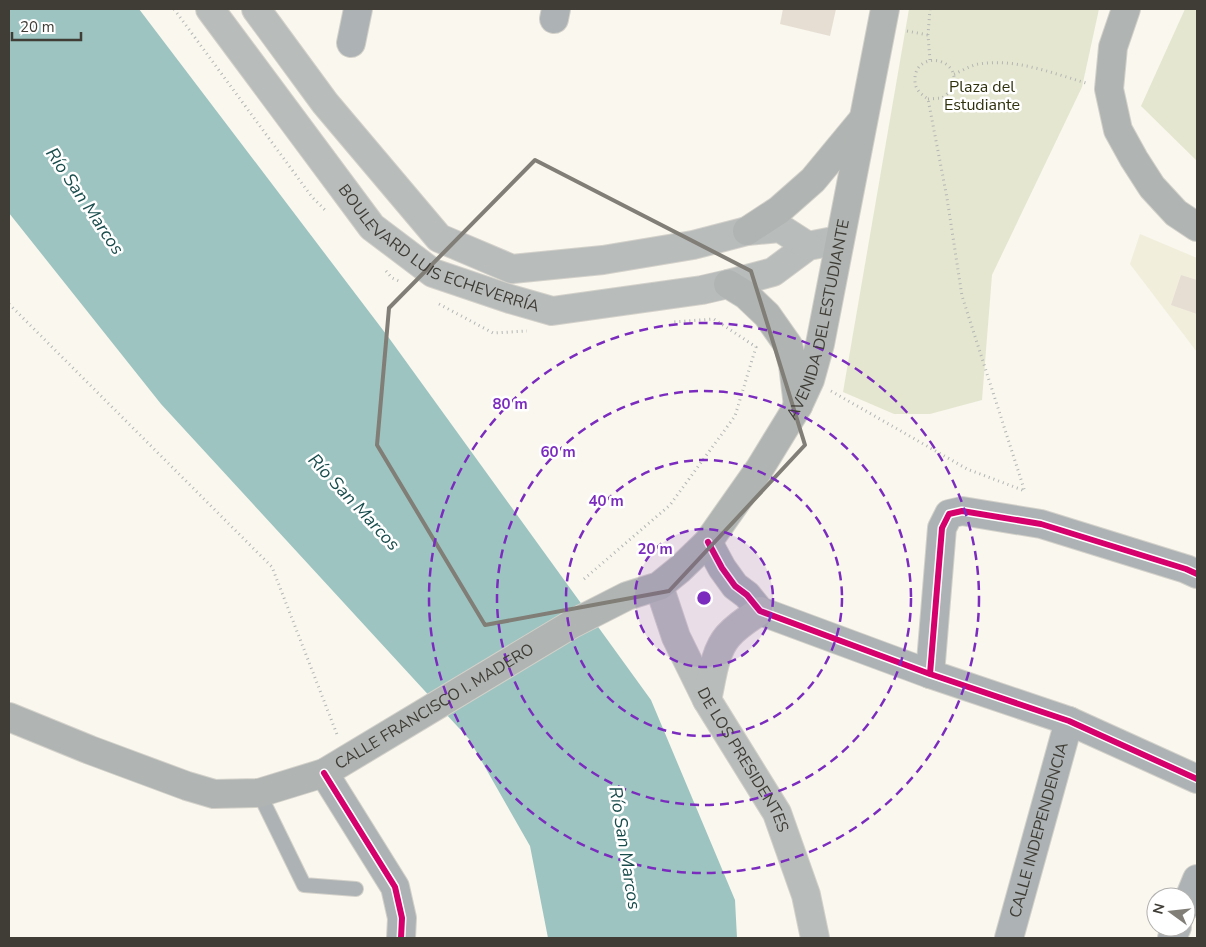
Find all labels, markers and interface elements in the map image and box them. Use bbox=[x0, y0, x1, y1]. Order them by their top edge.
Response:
scale bar bbox=[12, 10, 81, 42]
text: 20 m bbox=[20, 17, 55, 37]
park label: Plaza del Estudiante bbox=[944, 76, 1020, 116]
water label: Río San Marcos bbox=[40, 143, 130, 259]
street label: BOULEVARD LUIS ECHEVERRÍA bbox=[333, 180, 542, 318]
street label: AVENIDA DEL ESTUDIANTE bbox=[781, 217, 855, 424]
text: 80 m bbox=[492, 394, 528, 414]
text: 60 m bbox=[540, 442, 576, 462]
water label: Río San Marcos bbox=[303, 448, 405, 556]
text: 40 m bbox=[588, 491, 624, 511]
text: 20 m bbox=[637, 539, 673, 559]
centre of rings bbox=[695, 589, 713, 607]
street label: CALLE FRANCISCO I. MADERO bbox=[331, 638, 538, 775]
street label: DE LOS PRESIDENTES bbox=[692, 684, 794, 835]
street label: CALLE INDEPENDENCIA bbox=[1004, 740, 1074, 920]
water label: Río San Marcos bbox=[603, 785, 647, 911]
north arrow bbox=[1146, 887, 1196, 937]
text: N bbox=[1148, 901, 1169, 916]

